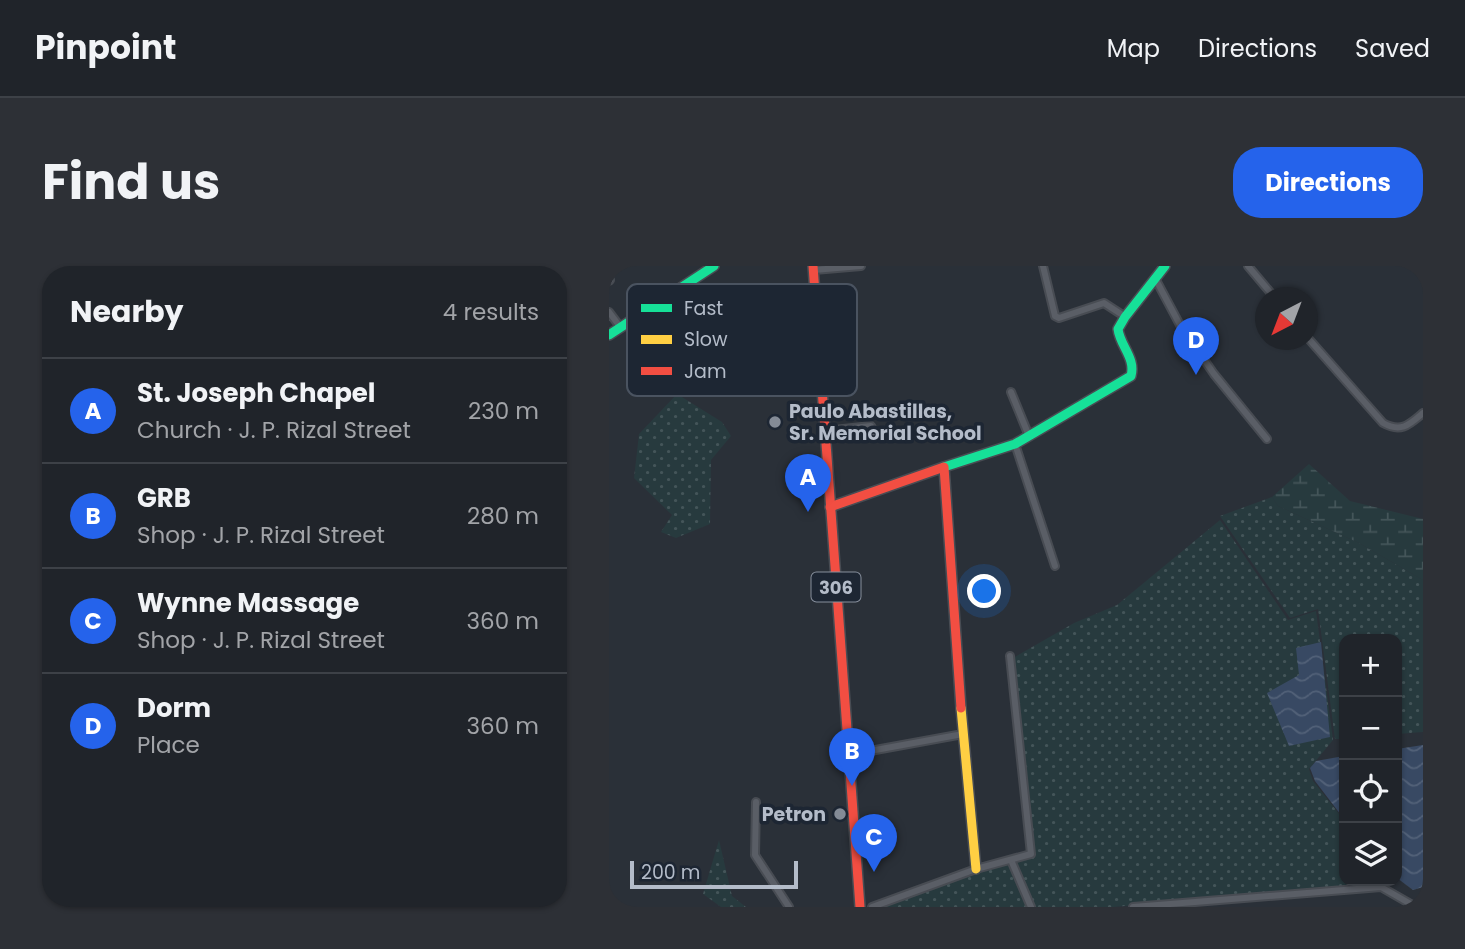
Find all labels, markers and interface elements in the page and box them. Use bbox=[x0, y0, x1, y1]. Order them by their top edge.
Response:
text: Pinpoint bbox=[35, 24, 176, 71]
text: Map bbox=[1107, 32, 1160, 65]
text: Directions bbox=[1198, 32, 1317, 65]
text: Saved bbox=[1355, 32, 1430, 65]
button: Directions bbox=[1233, 147, 1423, 218]
text: Find us bbox=[42, 148, 220, 216]
legend bbox=[627, 284, 857, 396]
north arrow bbox=[1255, 287, 1318, 350]
text: Nearby bbox=[70, 290, 184, 333]
text: Fast bbox=[684, 295, 723, 322]
text: 4 results bbox=[443, 296, 539, 328]
pin: D bbox=[1173, 317, 1219, 375]
text: Slow bbox=[684, 326, 728, 353]
text: Jam bbox=[684, 358, 726, 385]
text: St. Joseph Chapel bbox=[137, 375, 376, 411]
text: A bbox=[85, 395, 101, 427]
text: 230 m bbox=[468, 395, 539, 427]
place label: Paulo Abastillas, Sr. Memorial School bbox=[789, 398, 982, 447]
text: Church · J. P. Rizal Street bbox=[137, 414, 411, 446]
marker: Paulo Abastillas, Sr. Memorial School bbox=[767, 414, 783, 430]
pin: A bbox=[785, 454, 831, 512]
text: GRB bbox=[137, 480, 191, 516]
text: B bbox=[85, 500, 101, 532]
text: 280 m bbox=[467, 500, 539, 532]
text: Shop · J. P. Rizal Street bbox=[137, 519, 385, 551]
road number: 306 bbox=[811, 572, 861, 601]
your location bbox=[967, 574, 1001, 608]
text: Wynne Massage bbox=[137, 585, 359, 621]
text: C bbox=[84, 605, 102, 637]
text: 360 m bbox=[467, 605, 539, 637]
text: Shop · J. P. Rizal Street bbox=[137, 624, 385, 656]
map controls bbox=[1339, 634, 1402, 886]
button: + bbox=[1339, 634, 1402, 697]
text: Dorm bbox=[137, 690, 211, 726]
button: − bbox=[1339, 697, 1402, 760]
text: D bbox=[85, 710, 101, 742]
text: 360 m bbox=[467, 710, 539, 742]
pin: B bbox=[829, 728, 875, 786]
text: Place bbox=[137, 729, 200, 761]
button: locate bbox=[1339, 760, 1402, 823]
place label: Petron bbox=[762, 801, 826, 828]
marker: Petron bbox=[832, 806, 848, 822]
pin: C bbox=[851, 814, 897, 872]
button: layers bbox=[1339, 823, 1402, 886]
scale bar bbox=[630, 858, 798, 890]
text: 200 m bbox=[641, 859, 700, 886]

